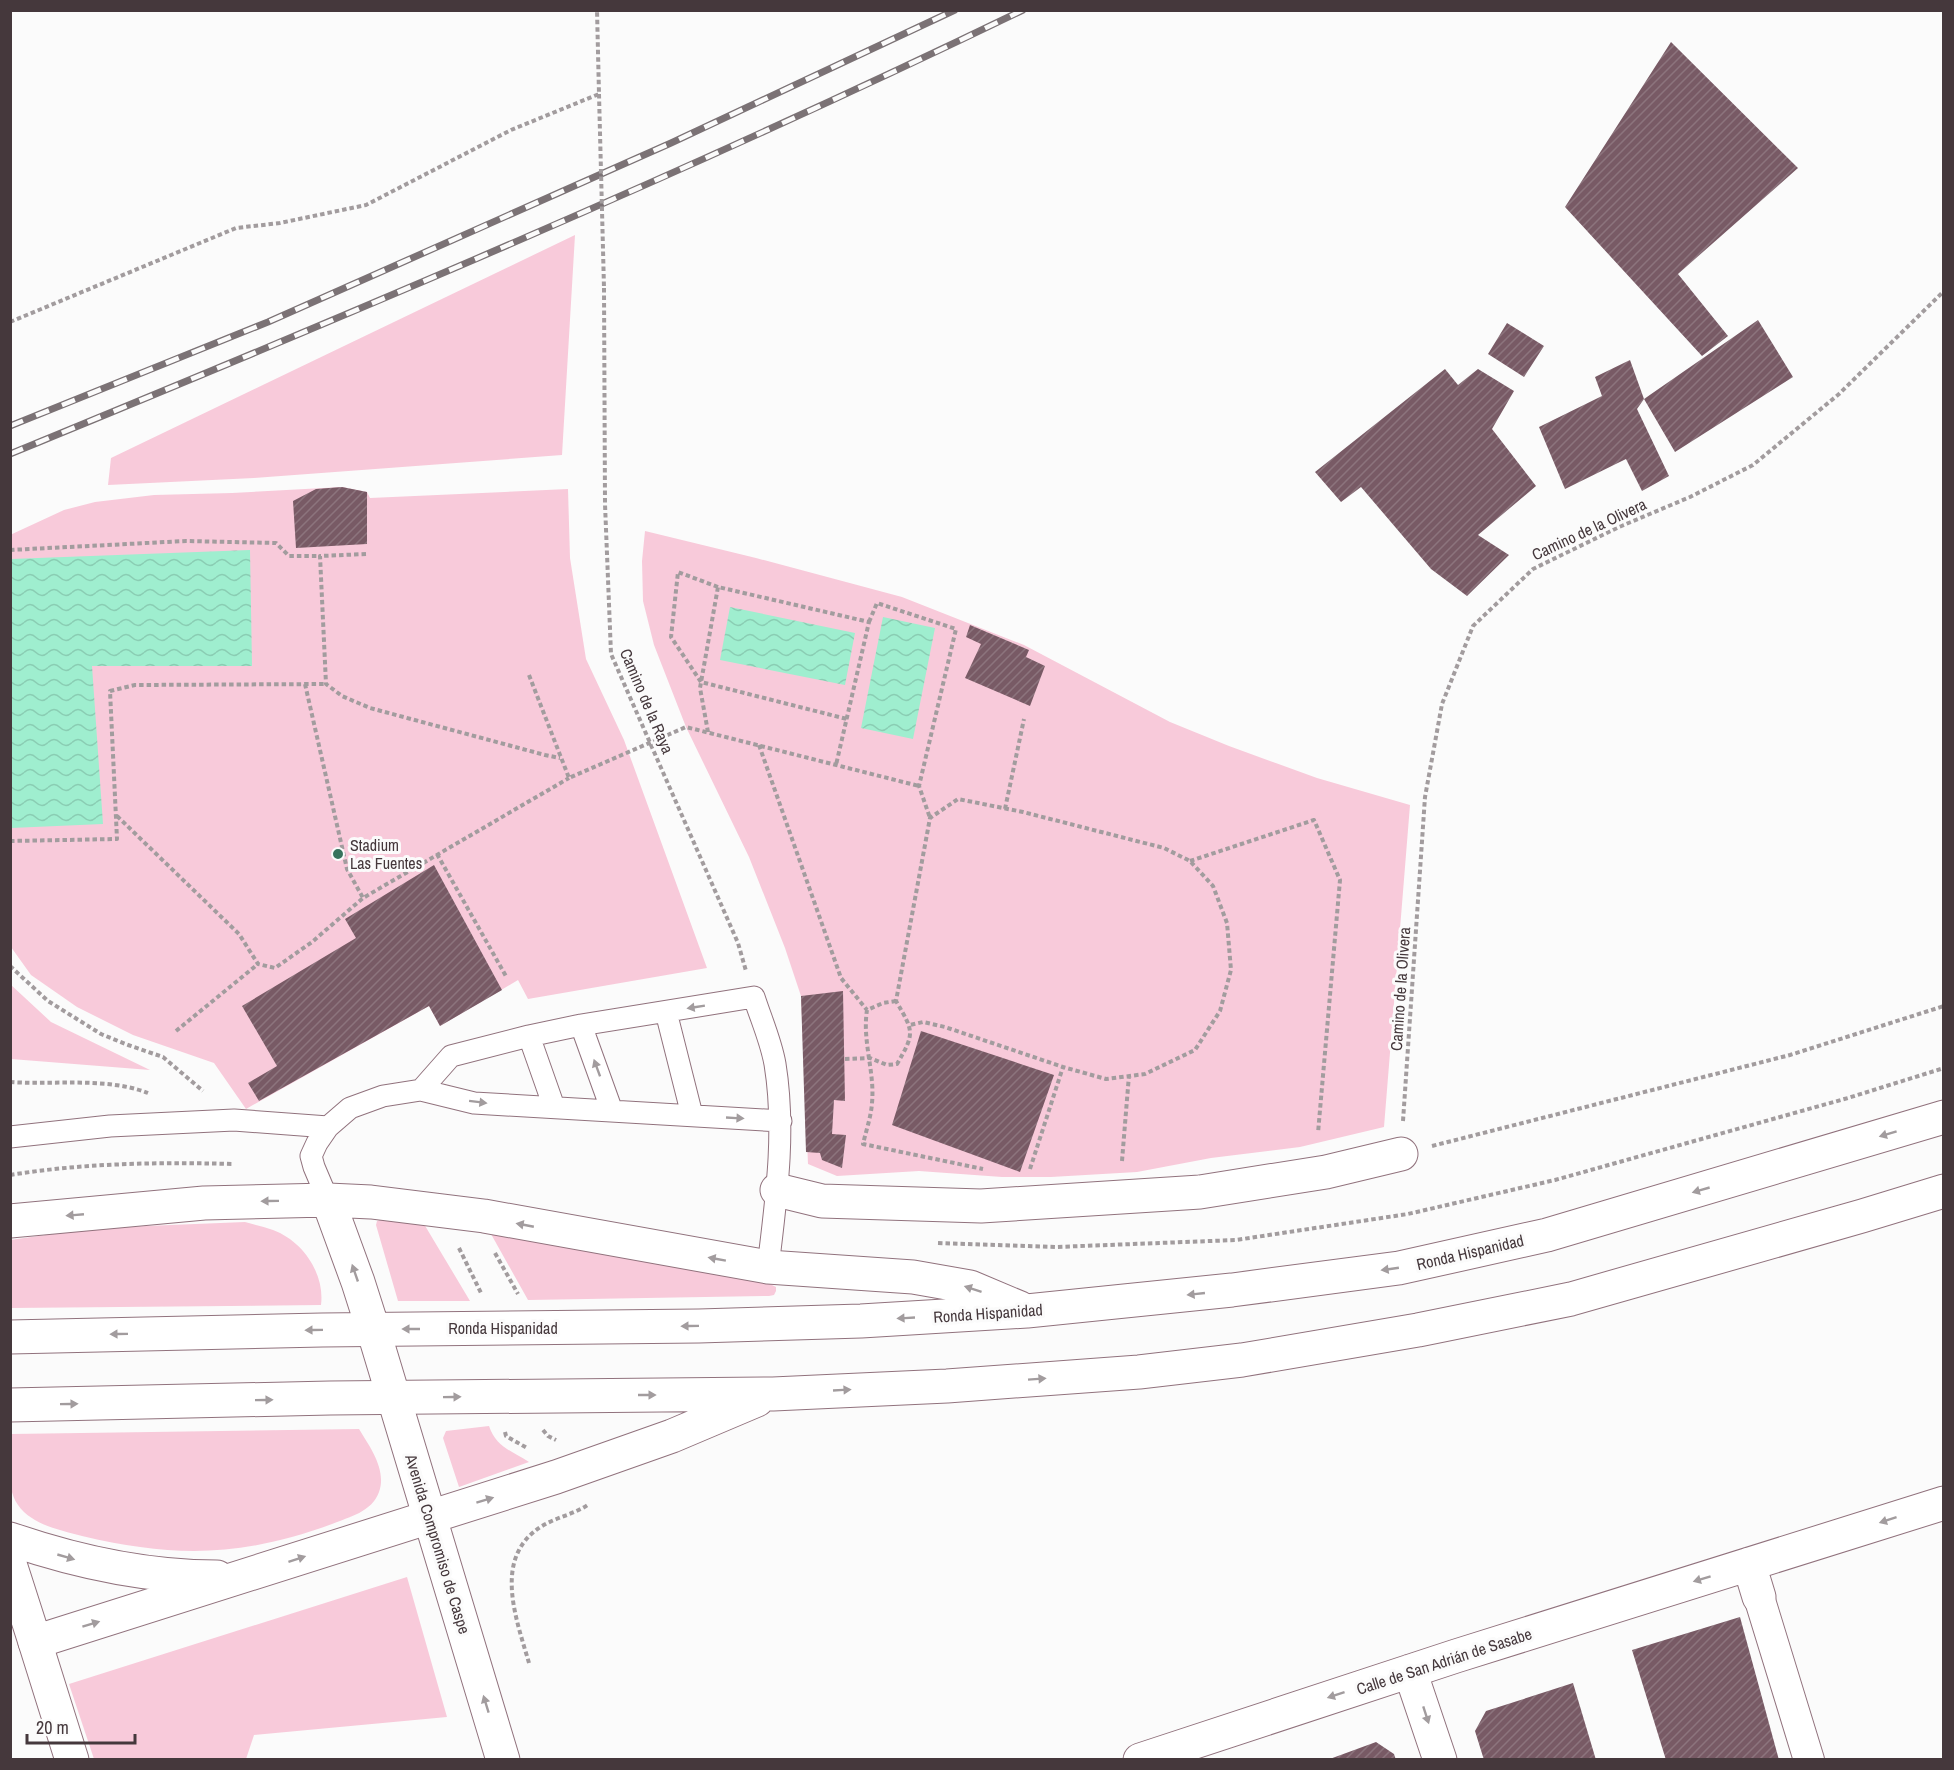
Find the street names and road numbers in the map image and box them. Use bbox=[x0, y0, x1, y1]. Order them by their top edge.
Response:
street label: Camino de la Olivera bbox=[1528, 493, 1650, 565]
street label: Camino de la Raya bbox=[615, 645, 679, 758]
street label: Camino de la Olivera bbox=[1385, 926, 1415, 1052]
street label: Ronda Hispanidad bbox=[1414, 1229, 1526, 1275]
street label: Ronda Hispanidad bbox=[933, 1298, 1043, 1328]
street label: Ronda Hispanidad bbox=[448, 1317, 558, 1339]
street label: Avenida Compromiso de Caspe bbox=[400, 1451, 476, 1636]
street label: Calle de San Adrián de Sasabe bbox=[1354, 1622, 1534, 1700]

